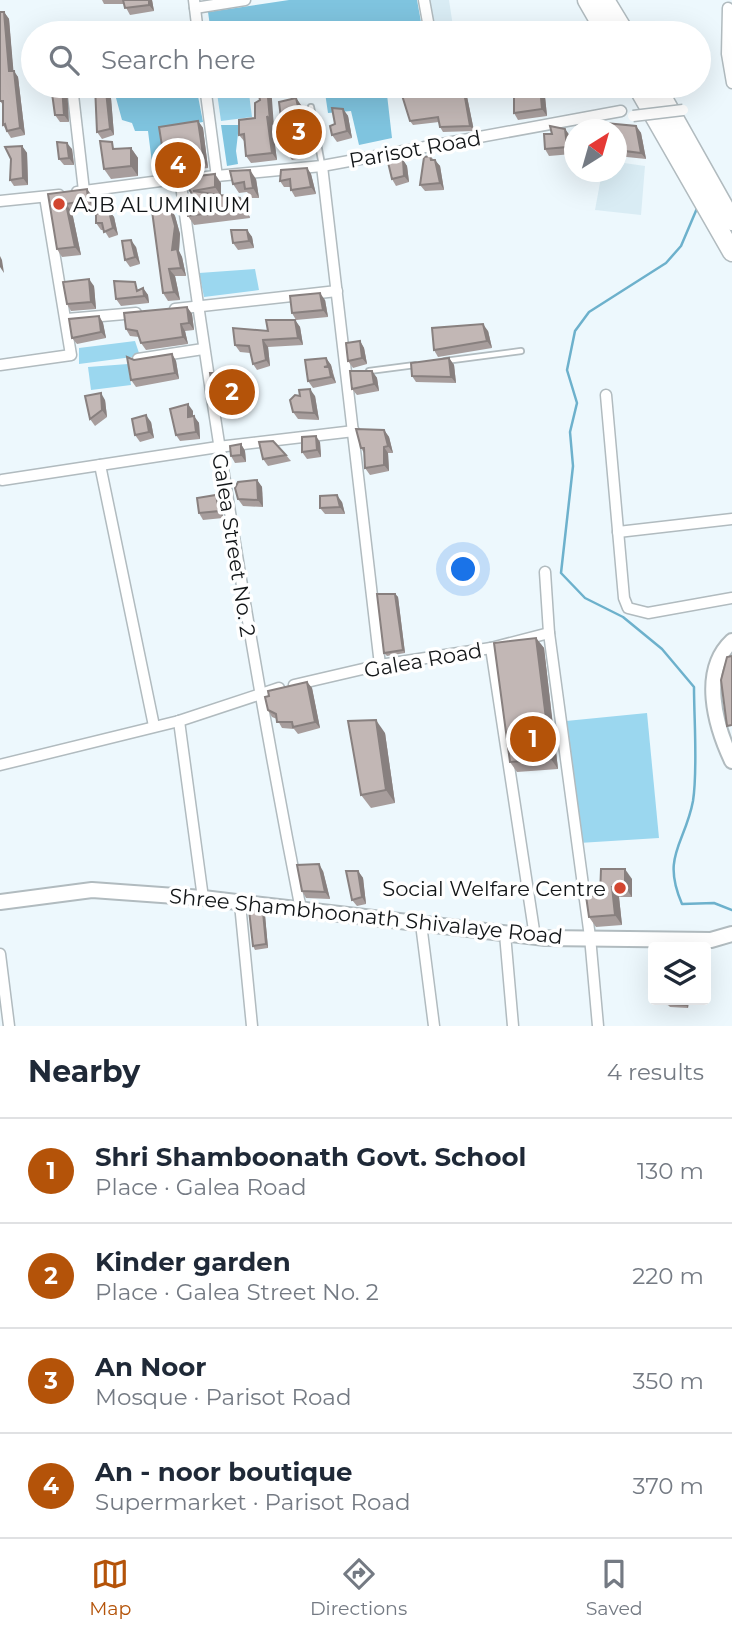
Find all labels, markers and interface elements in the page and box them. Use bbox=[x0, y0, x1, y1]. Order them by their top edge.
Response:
search box bbox=[21, 21, 711, 98]
icon: search bbox=[45, 41, 83, 79]
text: Search here bbox=[101, 44, 256, 76]
pin: 3 bbox=[276, 106, 322, 158]
north arrow bbox=[564, 119, 627, 182]
street label: Parisot Road bbox=[347, 125, 483, 173]
pin: 4 bbox=[155, 139, 201, 191]
place label: AJB ALUMINIUM bbox=[73, 192, 251, 217]
marker: AJB ALUMINIUM bbox=[51, 196, 67, 212]
pin: 2 bbox=[209, 366, 255, 418]
street label: Galea Street No. 2 bbox=[207, 452, 261, 639]
your location bbox=[446, 552, 480, 586]
street label: Galea Road bbox=[362, 637, 484, 683]
pin: 1 bbox=[510, 713, 556, 765]
place label: Social Welfare Centre bbox=[382, 876, 606, 901]
marker: Social Welfare Centre bbox=[612, 880, 628, 896]
street label: Shree Shambhoonath Shivalaye Road bbox=[168, 883, 564, 949]
map controls bbox=[648, 942, 711, 1005]
button: layers bbox=[648, 942, 711, 1005]
text: Nearby bbox=[28, 1053, 140, 1090]
text: 4 results bbox=[607, 1058, 704, 1086]
text: Shri Shamboonath Govt. School bbox=[95, 1141, 526, 1173]
text: 1 bbox=[46, 1157, 56, 1185]
text: 130 m bbox=[637, 1157, 704, 1185]
text: Place · Galea Road bbox=[95, 1173, 307, 1201]
text: Kinder garden bbox=[95, 1246, 291, 1278]
text: 2 bbox=[44, 1262, 58, 1290]
text: 220 m bbox=[632, 1262, 704, 1290]
text: Place · Galea Street No. 2 bbox=[95, 1278, 379, 1306]
text: An Noor bbox=[95, 1351, 207, 1383]
text: 3 bbox=[44, 1367, 58, 1395]
text: 350 m bbox=[633, 1367, 704, 1395]
text: Mosque · Parisot Road bbox=[95, 1383, 352, 1411]
text: An - noor boutique bbox=[95, 1456, 353, 1488]
text: 4 bbox=[43, 1472, 59, 1500]
text: 370 m bbox=[633, 1472, 704, 1500]
text: Supermarket · Parisot Road bbox=[95, 1488, 411, 1516]
tab: Map bbox=[89, 1555, 131, 1620]
tab: Directions bbox=[310, 1555, 407, 1620]
tab: Saved bbox=[586, 1555, 643, 1620]

